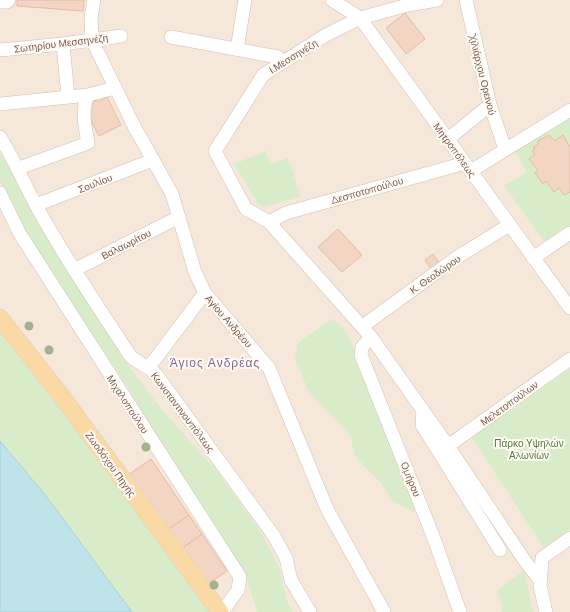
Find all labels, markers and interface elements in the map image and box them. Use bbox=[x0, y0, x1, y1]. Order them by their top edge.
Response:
street label: Σωτηρίου Μεσσηνέζη bbox=[13, 31, 109, 56]
street label: Χιλιάρχου Ορεινού bbox=[466, 32, 499, 117]
street label: Ι.Μεσσηνέζη bbox=[267, 36, 320, 76]
street label: Μητροπόλεως bbox=[430, 120, 479, 180]
street label: Σουλίου bbox=[76, 171, 114, 196]
street label: Δεσποτοπούλου bbox=[330, 174, 405, 207]
street label: Βαλαωρίτου bbox=[99, 226, 153, 263]
street label: Κ. Θεοδώρου bbox=[407, 252, 463, 297]
street label: Αγίου Ανδρέου bbox=[202, 292, 255, 350]
district label: Άγιος Ανδρέας bbox=[170, 355, 260, 370]
street label: Κωνσταντινουπόλεως bbox=[148, 369, 217, 455]
street label: Μιχαλοπούλου bbox=[104, 372, 151, 436]
street label: Μελετοπούλων bbox=[478, 378, 541, 429]
street label: Ζωοδόχου Πηγής bbox=[82, 429, 139, 500]
park label: Πάρκο Υψηλών Αλωνίων bbox=[494, 437, 564, 462]
street label: Ομήρου bbox=[398, 460, 423, 499]

